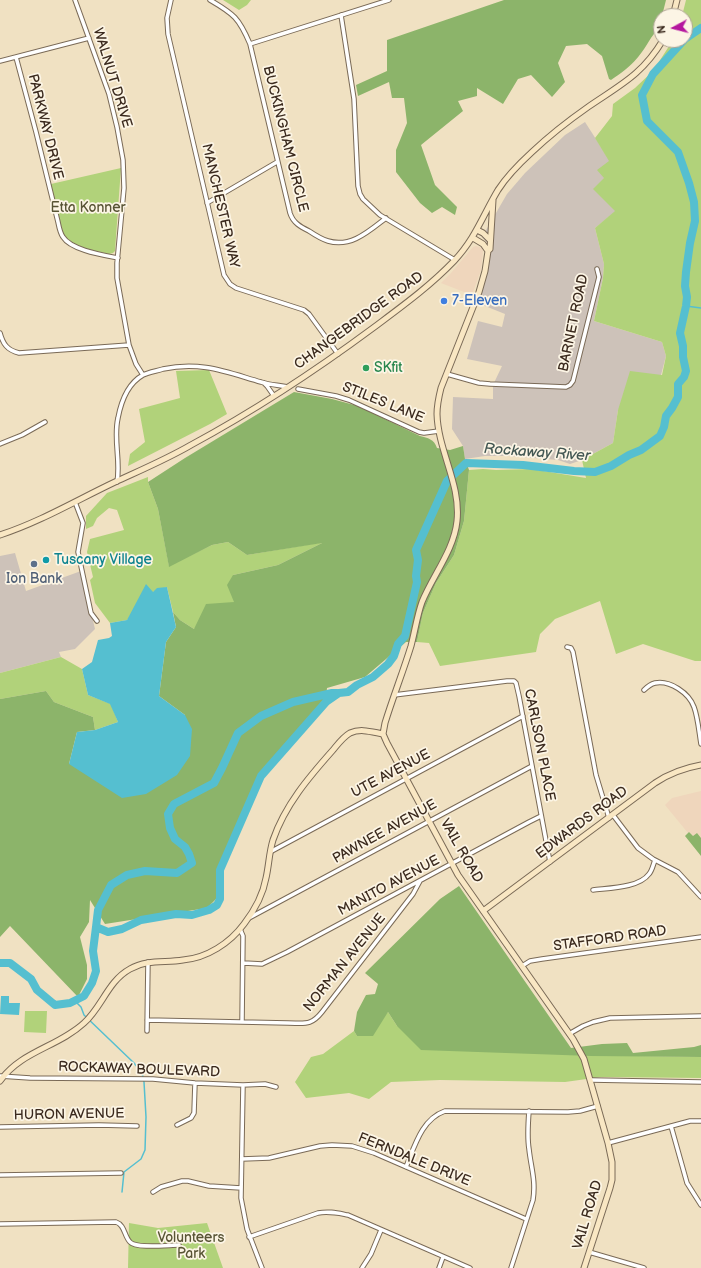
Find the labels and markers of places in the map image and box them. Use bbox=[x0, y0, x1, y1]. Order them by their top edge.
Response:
place label: 7-Eleven bbox=[452, 293, 507, 309]
marker: 7-Eleven bbox=[439, 296, 449, 306]
place label: SKfit bbox=[374, 360, 403, 376]
marker: SKfit bbox=[361, 363, 371, 373]
place label: Tuscany Village bbox=[54, 552, 152, 568]
marker: Tuscany Village bbox=[41, 555, 51, 565]
marker: Ion Bank bbox=[29, 559, 39, 569]
place label: Ion Bank bbox=[6, 571, 62, 587]

